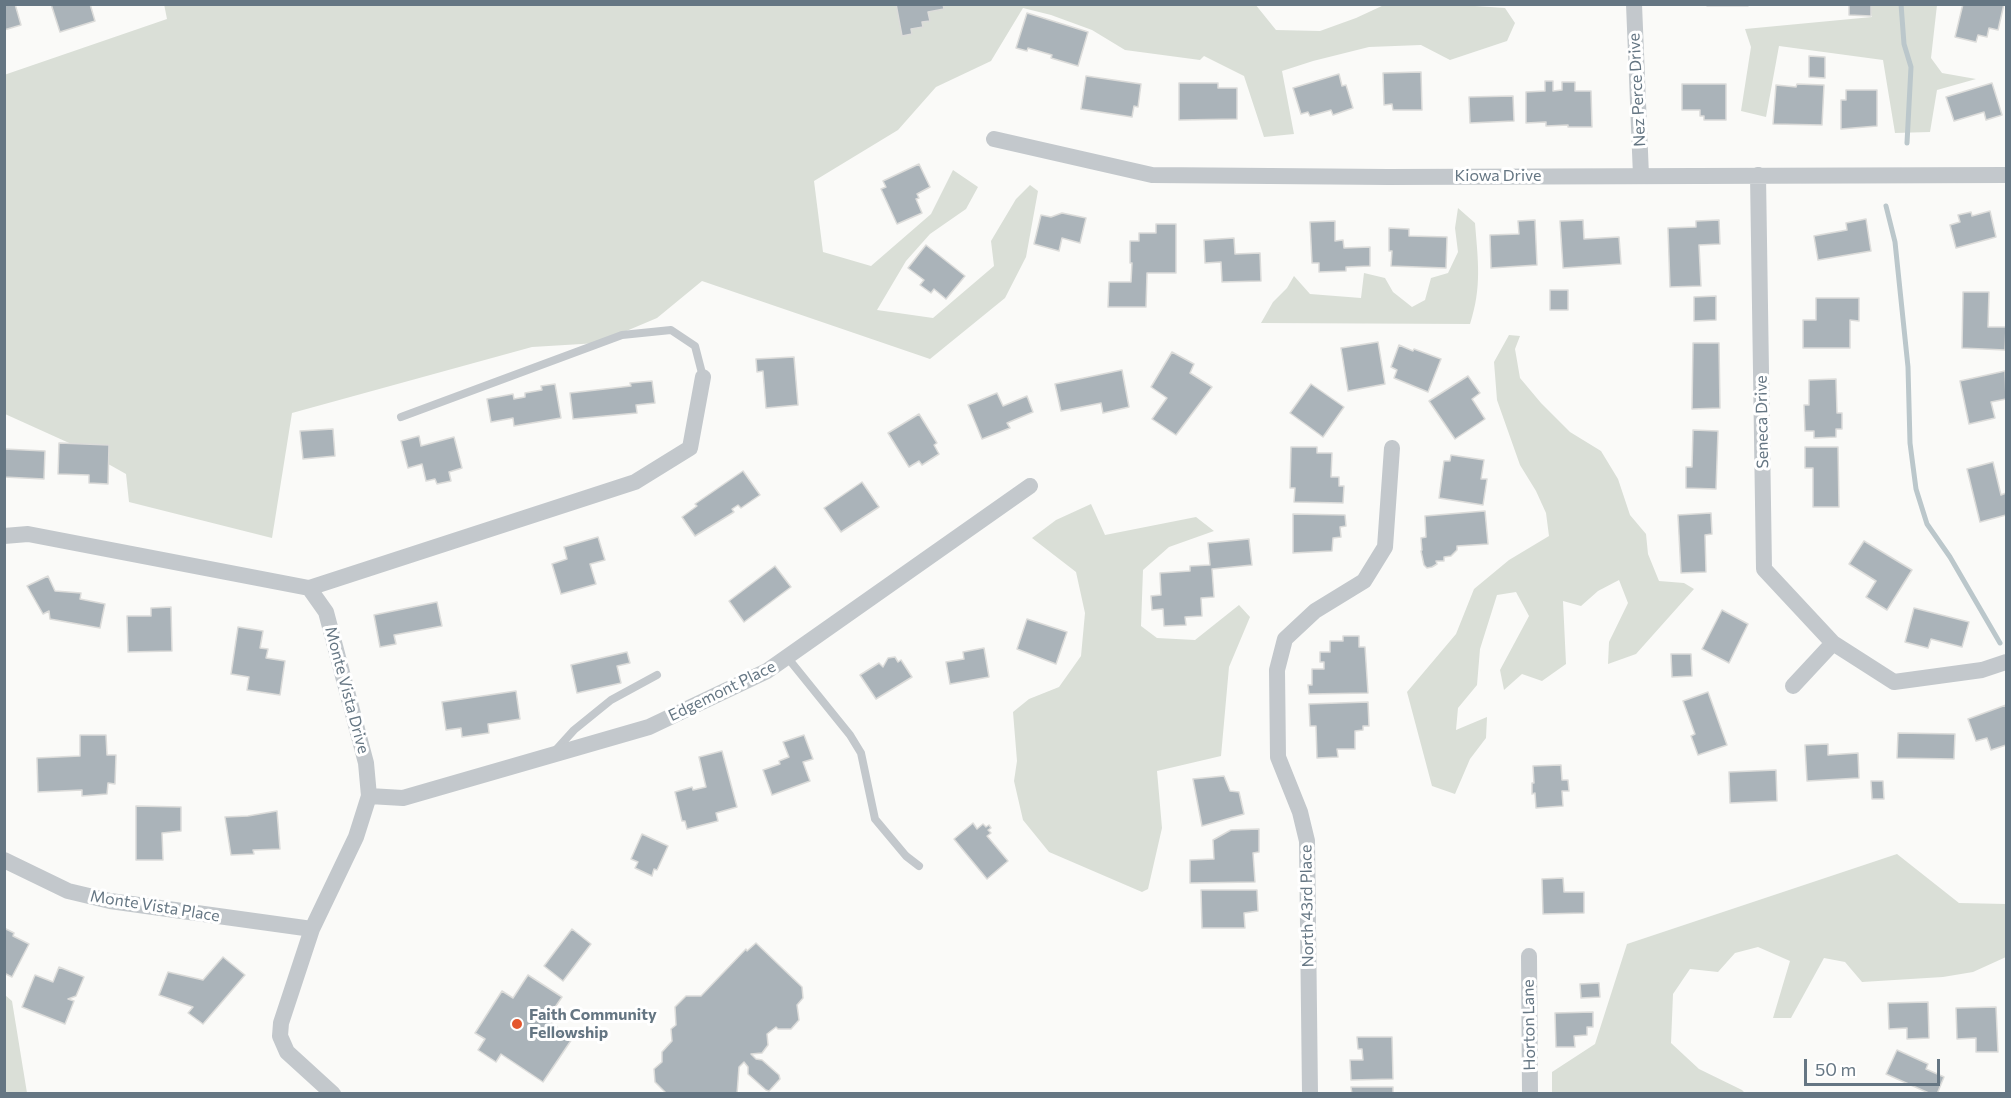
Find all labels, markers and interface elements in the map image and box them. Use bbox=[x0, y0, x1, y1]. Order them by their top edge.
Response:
street label: Nez Perce Drive bbox=[1624, 33, 1650, 147]
street label: Kiowa Drive bbox=[1455, 166, 1541, 186]
street label: Seneca Drive bbox=[1752, 375, 1772, 469]
street label: Monte Vista Drive bbox=[321, 624, 373, 756]
street label: Edgemont Place bbox=[665, 657, 779, 725]
street label: North 43rd Place bbox=[1296, 844, 1318, 968]
street label: Monte Vista Place bbox=[89, 886, 221, 926]
street label: Horton Lane bbox=[1519, 979, 1539, 1071]
place label: Faith Community Fellowship bbox=[529, 1005, 657, 1043]
marker: Faith Community Fellowship bbox=[510, 1017, 524, 1031]
scale bar bbox=[1807, 1047, 1944, 1085]
text: 50 m bbox=[1815, 1058, 1856, 1080]

